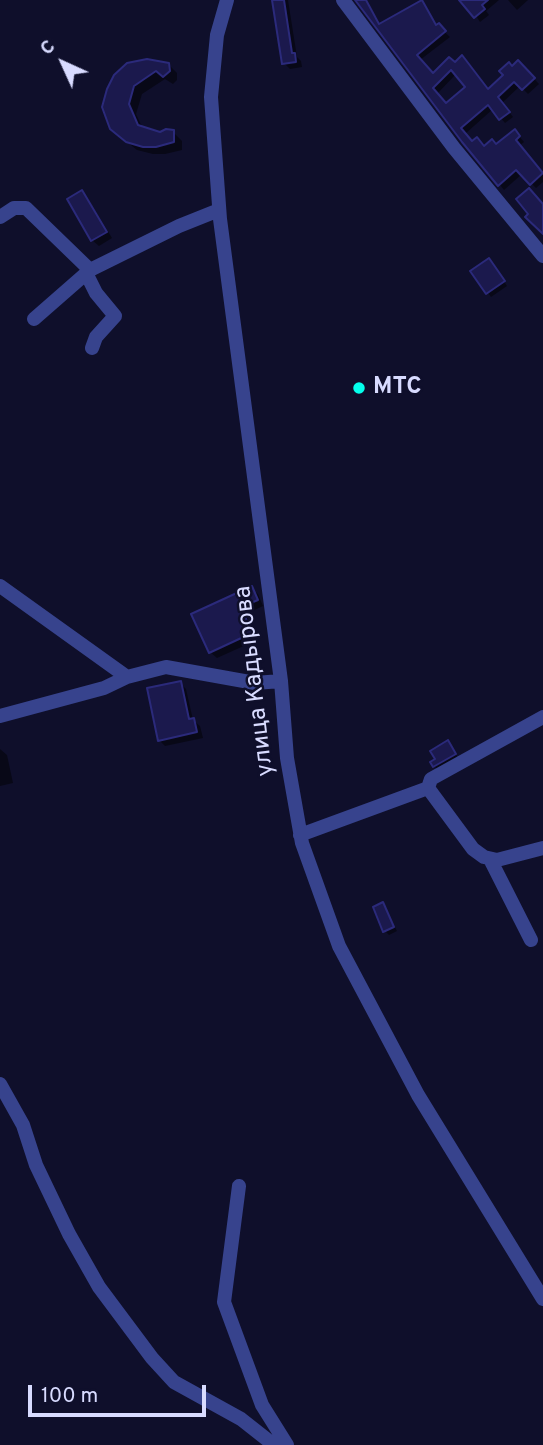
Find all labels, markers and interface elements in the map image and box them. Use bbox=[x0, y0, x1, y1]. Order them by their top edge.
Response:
north arrow bbox=[28, 28, 98, 98]
text: С bbox=[35, 35, 61, 61]
place label: МТС bbox=[373, 374, 422, 402]
marker: МТС bbox=[351, 380, 367, 396]
street label: улица Кадырова bbox=[230, 584, 282, 778]
scale bar bbox=[32, 1372, 210, 1416]
text: 100 m bbox=[41, 1383, 98, 1410]

